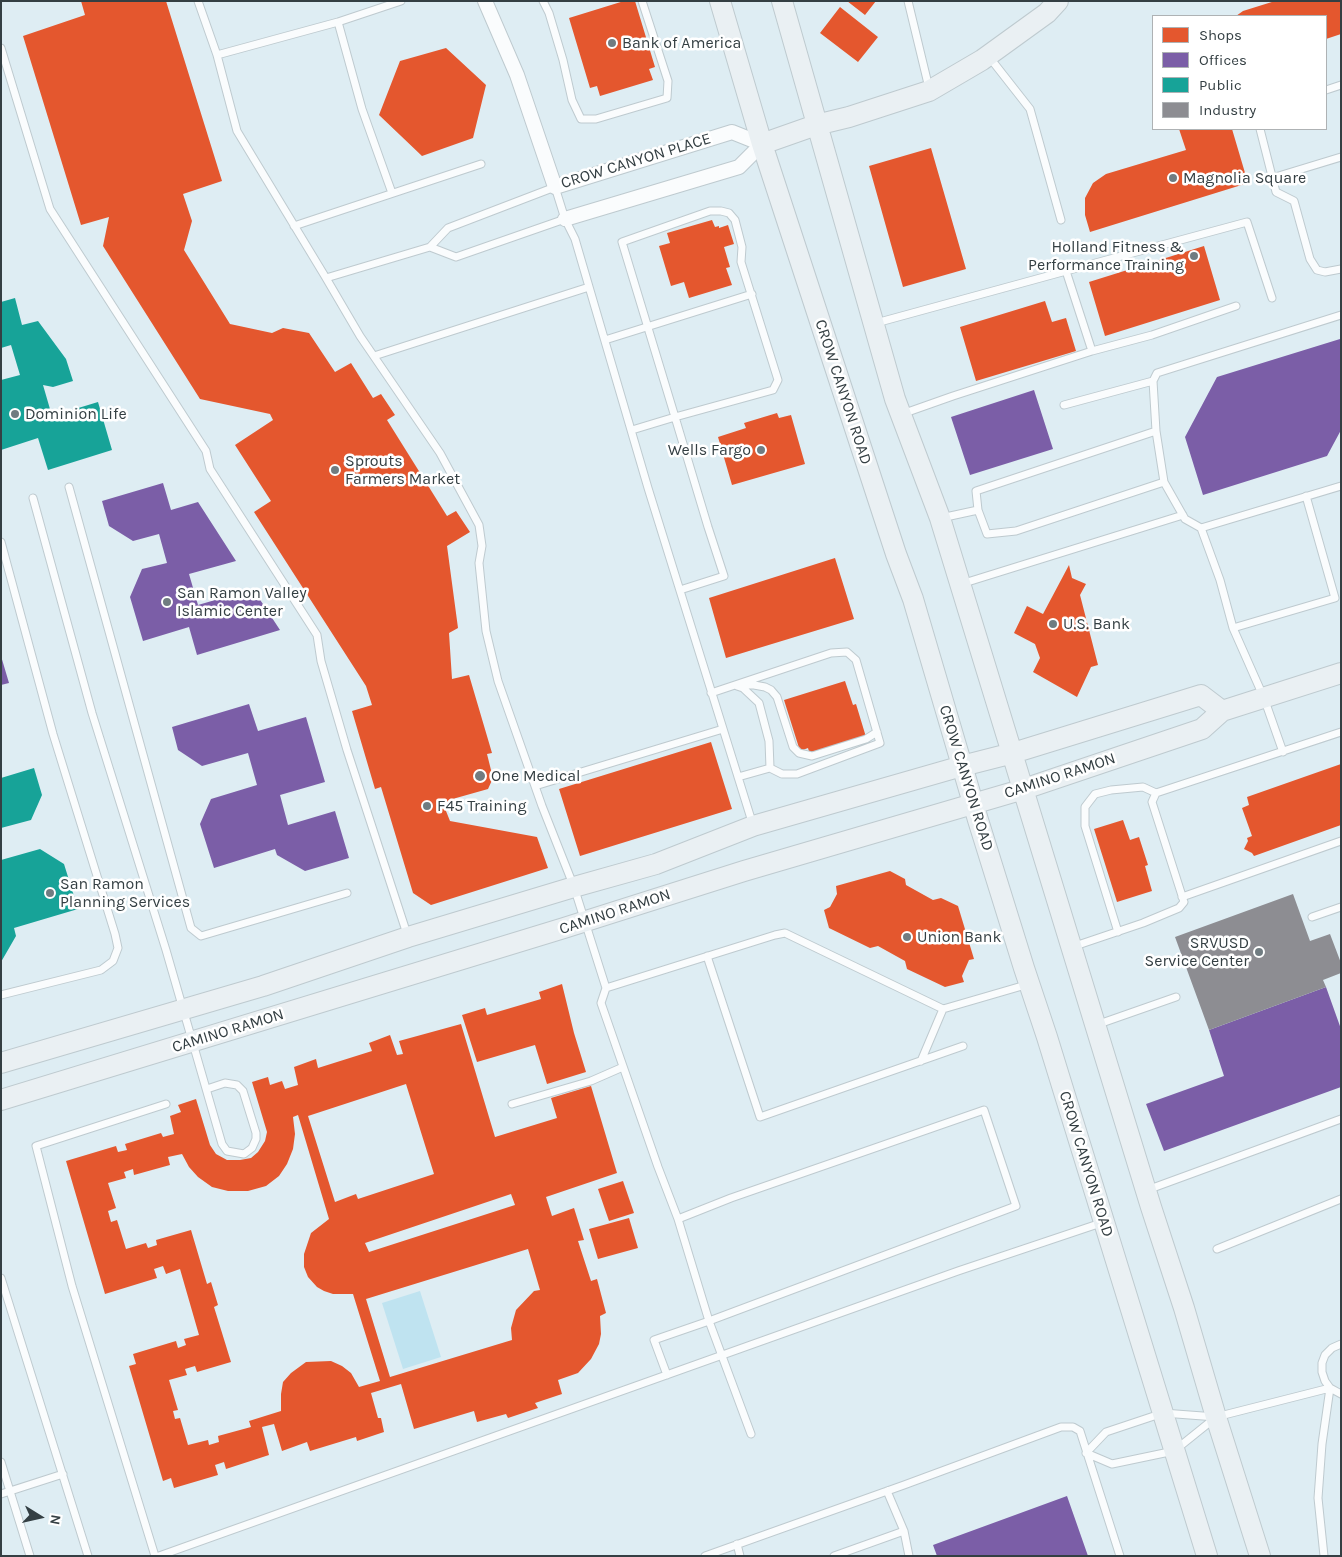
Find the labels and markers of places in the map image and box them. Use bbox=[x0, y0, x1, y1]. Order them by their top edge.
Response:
place label: Bank of America bbox=[622, 33, 741, 53]
marker: Bank of America bbox=[606, 37, 618, 49]
place label: Magnolia Square bbox=[1183, 168, 1306, 188]
marker: Magnolia Square bbox=[1167, 172, 1179, 184]
place label: Holland Fitness & Performance Training bbox=[1028, 237, 1184, 275]
marker: Holland Fitness & Performance Training bbox=[1188, 250, 1200, 262]
place label: Dominion Life bbox=[25, 404, 127, 424]
marker: Dominion Life bbox=[9, 408, 21, 420]
place label: Wells Fargo bbox=[668, 440, 751, 460]
marker: Wells Fargo bbox=[755, 444, 767, 456]
place label: Sprouts Farmers Market bbox=[345, 451, 460, 489]
marker: Sprouts Farmers Market bbox=[329, 464, 341, 476]
place label: San Ramon Valley Islamic Center bbox=[177, 583, 307, 621]
marker: San Ramon Valley Islamic Center bbox=[161, 596, 173, 608]
place label: U.S. Bank bbox=[1063, 614, 1130, 634]
marker: U.S. Bank bbox=[1047, 618, 1059, 630]
place label: One Medical bbox=[491, 766, 581, 786]
marker: One Medical bbox=[473, 769, 487, 783]
place label: F45 Training bbox=[437, 796, 526, 816]
marker: F45 Training bbox=[421, 800, 433, 812]
place label: San Ramon Planning Services bbox=[60, 874, 190, 912]
marker: San Ramon Planning Services bbox=[44, 887, 56, 899]
place label: Union Bank bbox=[917, 927, 1001, 947]
marker: Union Bank bbox=[901, 931, 913, 943]
place label: SRVUSD Service Center bbox=[1145, 933, 1249, 971]
marker: SRVUSD Service Center bbox=[1253, 946, 1265, 958]

